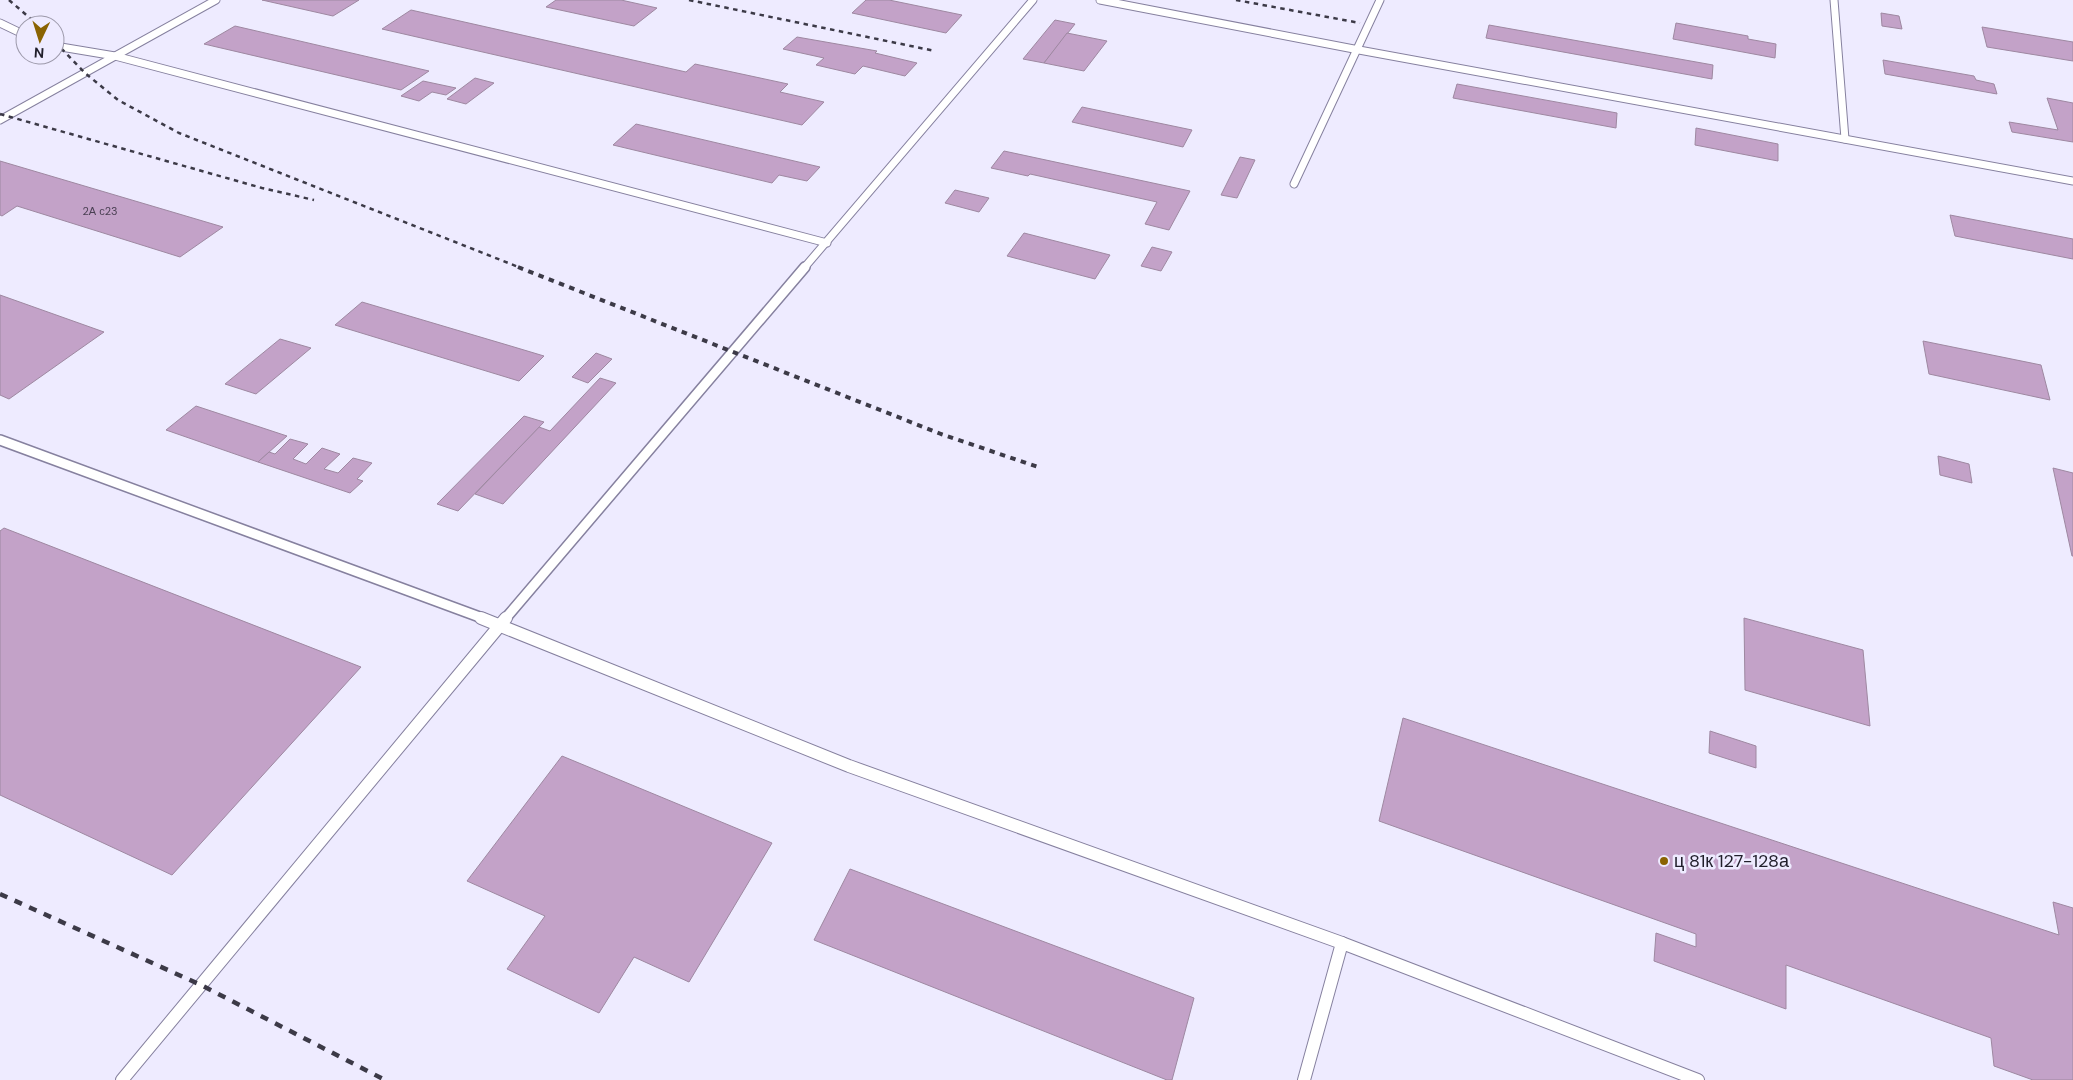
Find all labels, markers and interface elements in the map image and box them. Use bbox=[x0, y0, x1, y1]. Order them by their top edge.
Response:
north arrow bbox=[15, 15, 65, 65]
text: N bbox=[33, 44, 45, 62]
house number: 2А с23 bbox=[83, 204, 117, 218]
place label: ц 81к 127-128а bbox=[1674, 849, 1790, 873]
marker: ц 81к 127-128а bbox=[1658, 855, 1670, 867]

